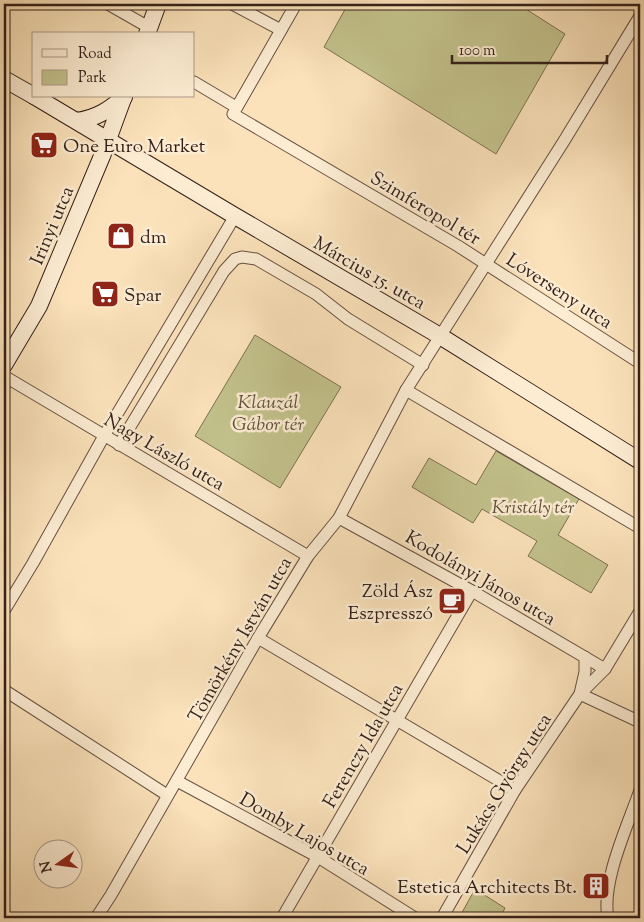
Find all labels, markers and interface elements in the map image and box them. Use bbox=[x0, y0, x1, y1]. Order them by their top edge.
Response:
legend bbox=[32, 32, 195, 98]
scale bar bbox=[452, 32, 606, 64]
text: 100 m bbox=[459, 41, 496, 62]
text: Road bbox=[78, 44, 112, 65]
text: Park bbox=[78, 68, 107, 89]
supermarket icon: One Euro Market bbox=[29, 130, 59, 160]
place label: One Euro Market bbox=[63, 134, 206, 161]
street label: Szimferopol tér bbox=[364, 165, 485, 253]
street label: Irinyi utca bbox=[25, 182, 82, 270]
shop icon: dm bbox=[106, 221, 136, 251]
place label: dm bbox=[140, 225, 167, 252]
street label: Március 15. utca bbox=[307, 231, 430, 317]
street label: Lóverseny utca bbox=[500, 248, 617, 337]
supermarket icon: Spar bbox=[90, 279, 120, 309]
place label: Spar bbox=[124, 283, 162, 310]
park label: Klauzál Gábor tér bbox=[232, 390, 304, 439]
street label: Nagy László utca bbox=[98, 408, 229, 499]
park label: Kristály tér bbox=[492, 495, 575, 522]
street label: Kodolányi János utca bbox=[399, 525, 560, 633]
street label: Tömörkény István utca bbox=[183, 552, 300, 728]
place label: Zöld Ász Eszpresszó bbox=[348, 579, 433, 628]
cafe icon: Zöld Ász Eszpresszó bbox=[437, 586, 467, 616]
street label: Ferenczy Ida utca bbox=[317, 679, 411, 814]
street label: Lukács György utca bbox=[451, 709, 559, 860]
street label: Domby Lajos utca bbox=[234, 787, 374, 884]
north arrow bbox=[32, 840, 82, 890]
text: N bbox=[36, 859, 58, 875]
building icon: Estetica Architects Bt. bbox=[581, 871, 611, 901]
place label: Estetica Architects Bt. bbox=[397, 875, 577, 902]

